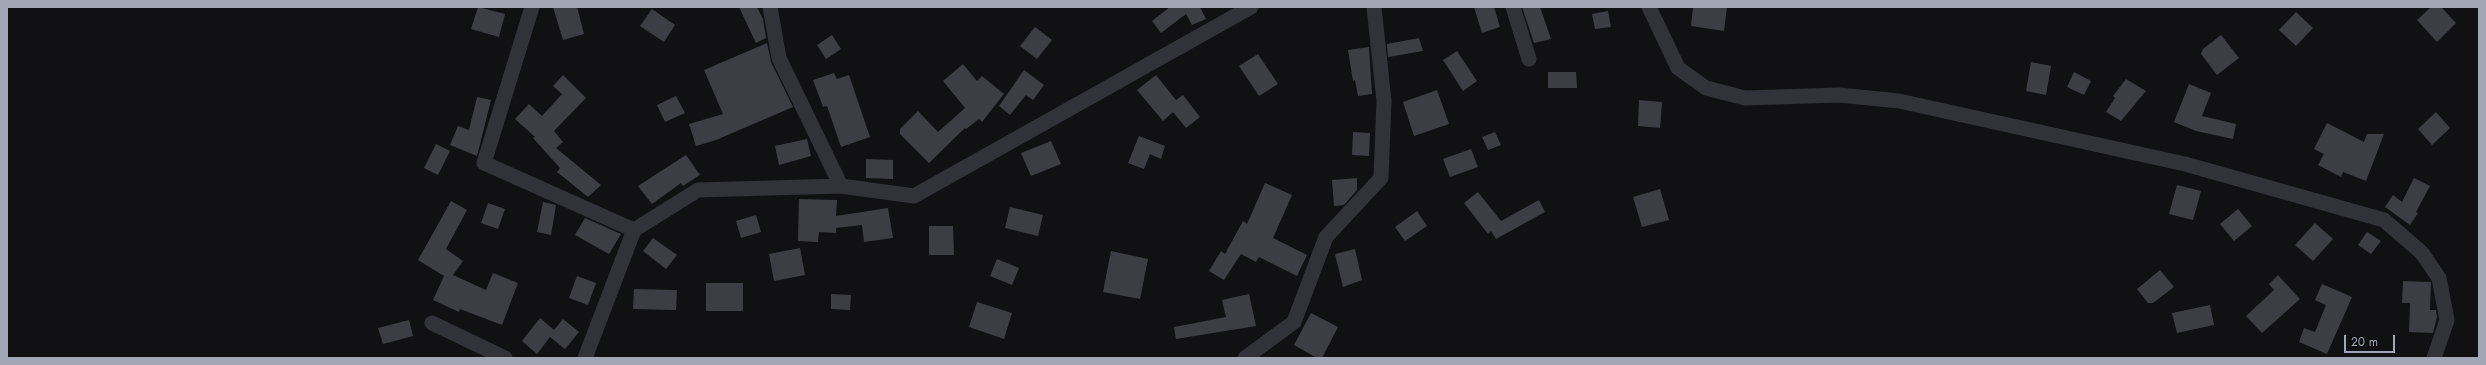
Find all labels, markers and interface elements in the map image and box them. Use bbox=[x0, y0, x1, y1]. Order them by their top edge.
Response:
scale bar bbox=[2346, 327, 2397, 353]
text: 20 m bbox=[2351, 333, 2378, 351]

